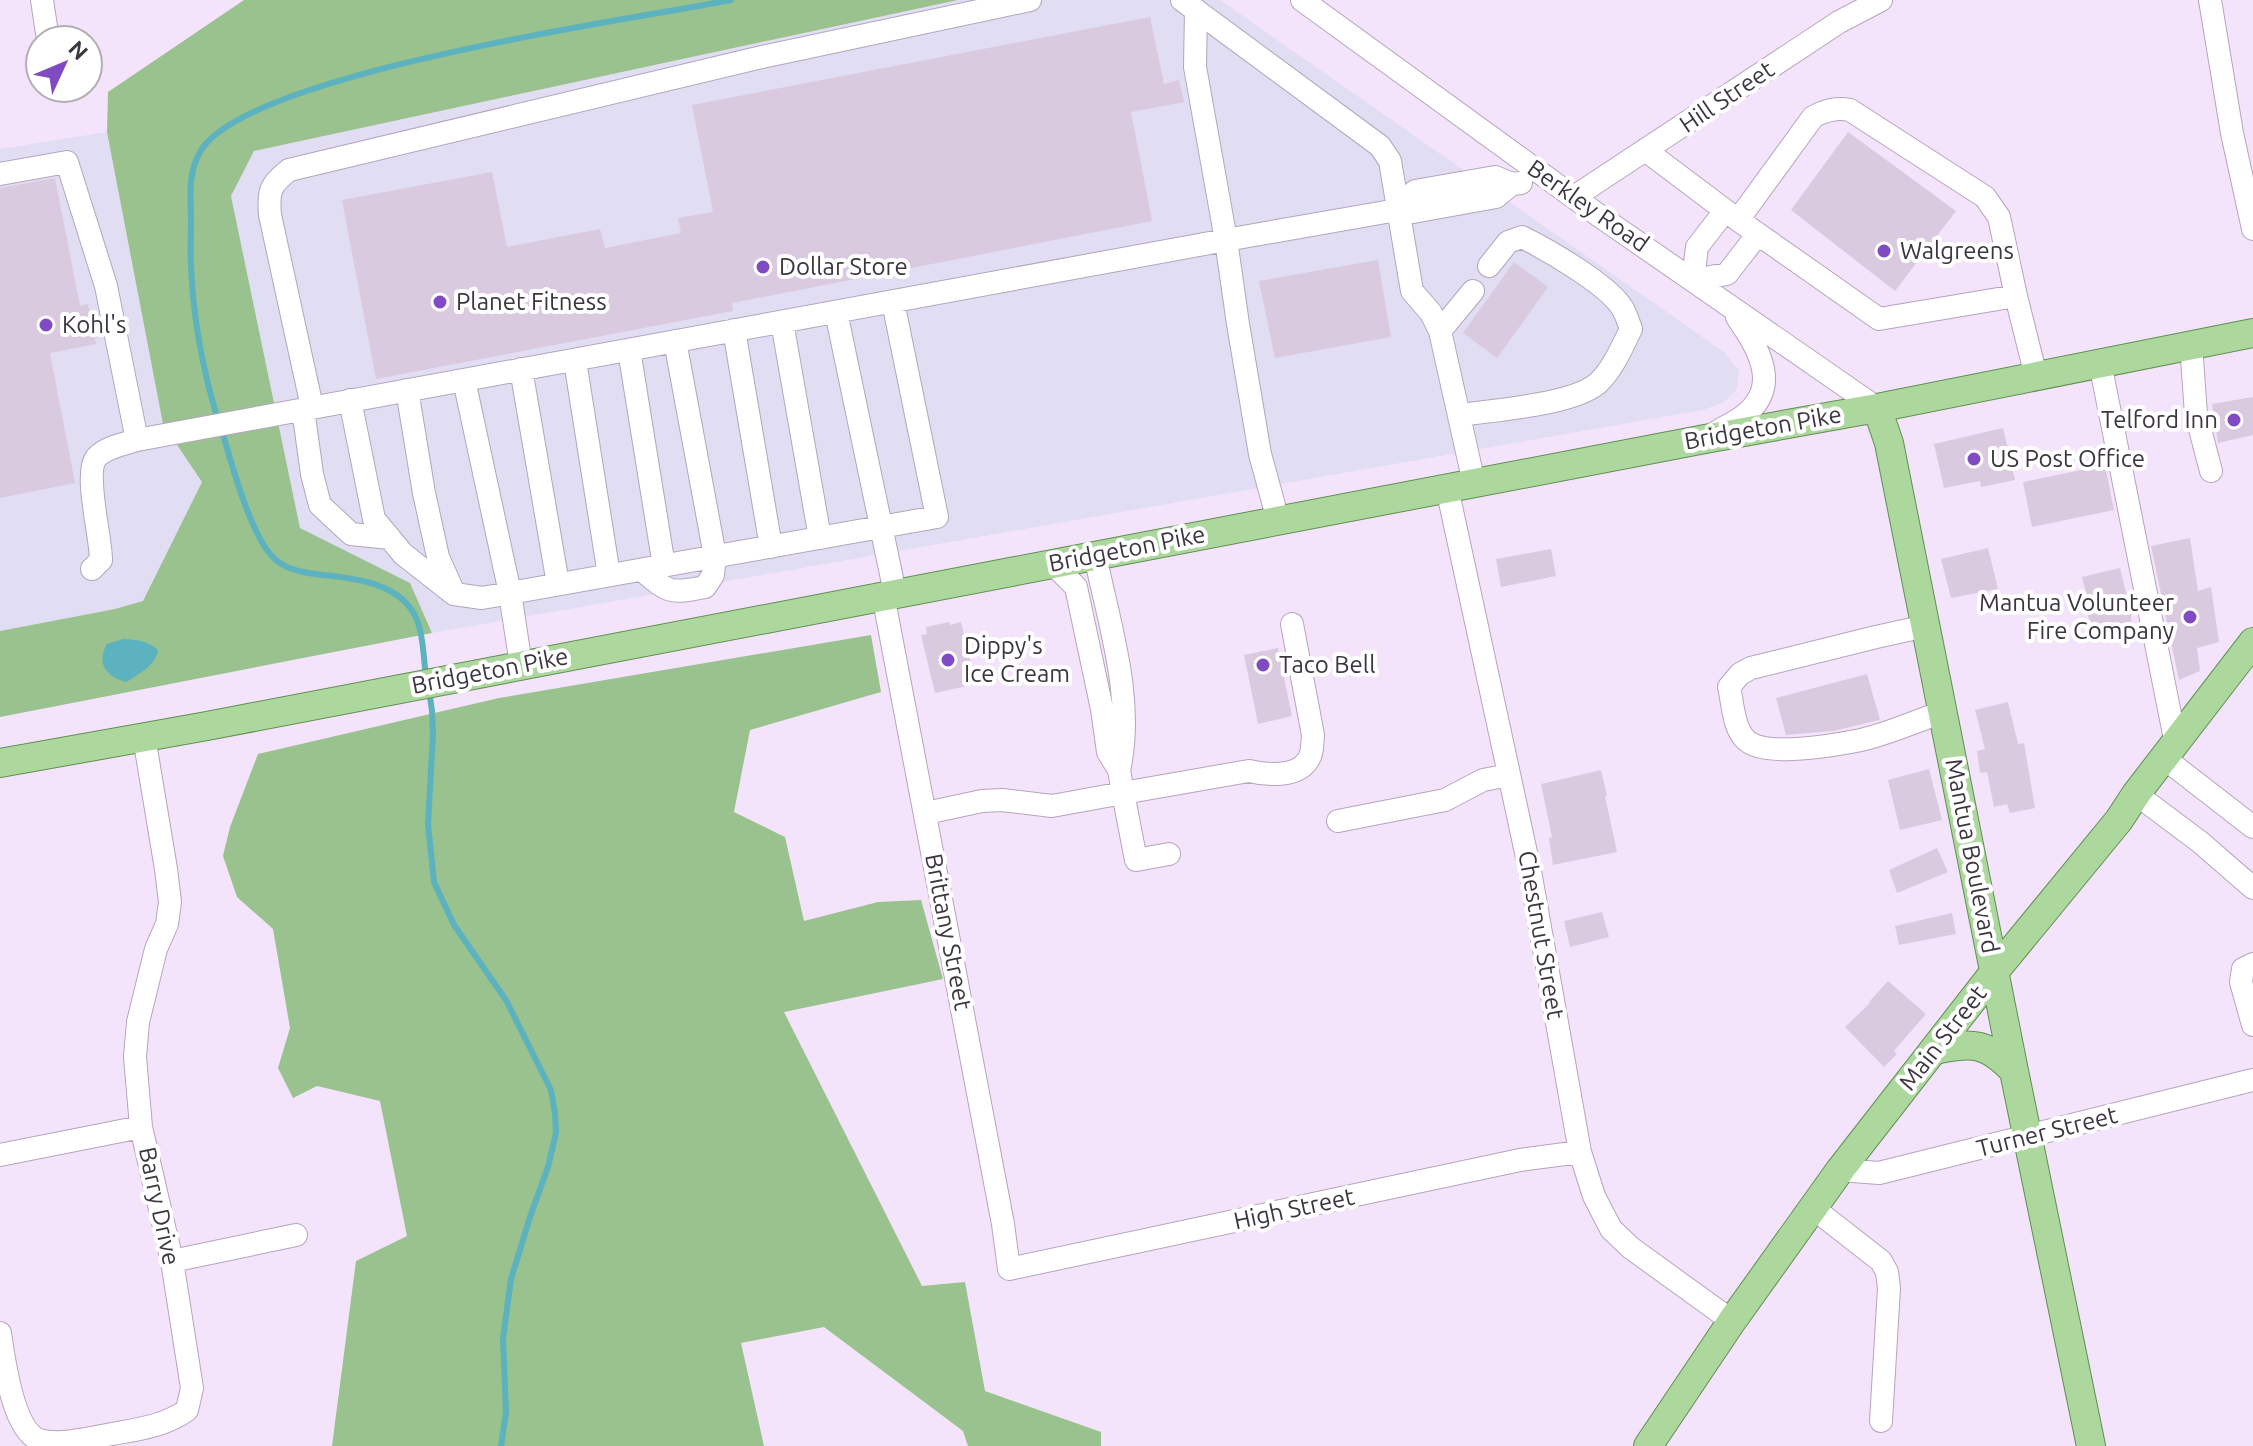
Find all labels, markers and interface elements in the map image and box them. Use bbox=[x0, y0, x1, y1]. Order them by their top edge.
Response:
north arrow bbox=[24, 24, 104, 104]
text: N bbox=[64, 35, 93, 64]
street label: Hill Street bbox=[1675, 55, 1779, 138]
street label: Berkley Road bbox=[1523, 154, 1654, 257]
place label: Walgreens bbox=[1900, 237, 2014, 264]
marker: Walgreens bbox=[1875, 242, 1893, 260]
place label: Dollar Store bbox=[779, 253, 908, 280]
marker: Dollar Store bbox=[754, 258, 772, 276]
place label: Planet Fitness bbox=[456, 288, 607, 315]
marker: Planet Fitness bbox=[431, 293, 449, 311]
place label: Kohl's bbox=[62, 311, 127, 338]
marker: Kohl's bbox=[37, 316, 55, 334]
street label: Bridgeton Pike bbox=[1682, 400, 1844, 455]
place label: Telford Inn bbox=[2101, 406, 2218, 433]
marker: Telford Inn bbox=[2225, 411, 2243, 429]
place label: US Post Office bbox=[1990, 445, 2145, 472]
marker: US Post Office bbox=[1965, 450, 1983, 468]
street label: Bridgeton Pike bbox=[1046, 520, 1208, 577]
place label: Mantua Volunteer Fire Company bbox=[1979, 589, 2174, 644]
marker: Mantua Volunteer Fire Company bbox=[2181, 608, 2199, 626]
place label: Dippy's Ice Cream bbox=[964, 632, 1070, 687]
street label: Bridgeton Pike bbox=[409, 642, 571, 699]
marker: Dippy's Ice Cream bbox=[939, 651, 957, 669]
place label: Taco Bell bbox=[1279, 651, 1375, 678]
marker: Taco Bell bbox=[1254, 656, 1272, 674]
street label: Mantua Boulevard bbox=[1940, 756, 2005, 955]
street label: Chestnut Street bbox=[1513, 848, 1570, 1022]
street label: Brittany Street bbox=[920, 851, 977, 1013]
street label: Main Street bbox=[1893, 980, 1992, 1095]
street label: Turner Street bbox=[1974, 1101, 2121, 1162]
street label: Barry Drive bbox=[134, 1144, 185, 1267]
street label: High Street bbox=[1231, 1182, 1357, 1234]

